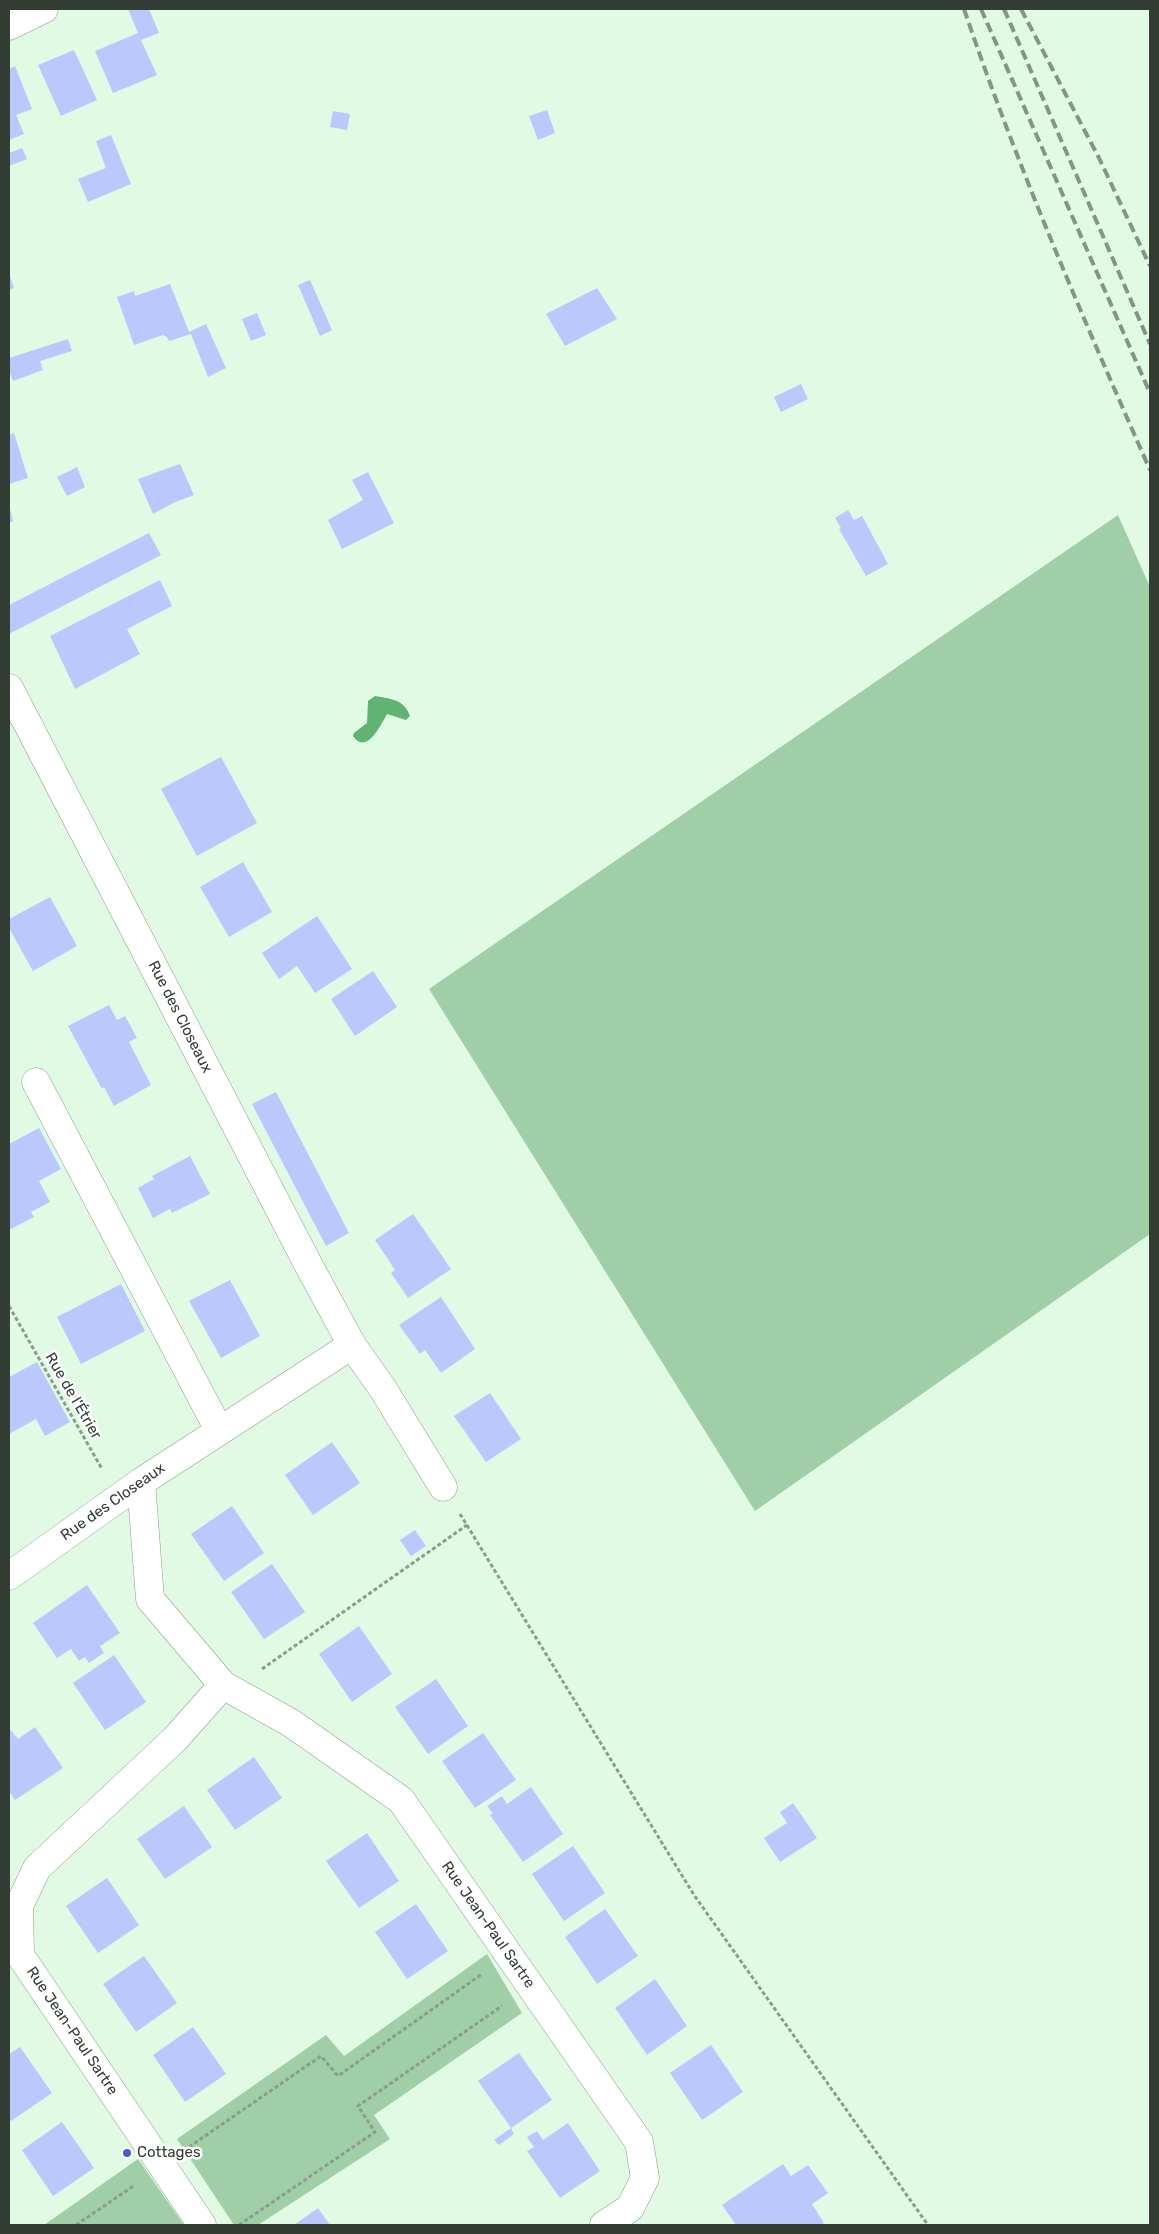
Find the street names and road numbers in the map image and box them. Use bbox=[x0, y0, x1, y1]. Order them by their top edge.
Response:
street label: Rue des Closeaux bbox=[144, 958, 216, 1076]
street label: Rue de l'Étrier bbox=[41, 1349, 105, 1443]
street label: Rue des Closeaux bbox=[57, 1459, 169, 1545]
street label: Rue Jean-Paul Sartre bbox=[437, 1858, 539, 1992]
street label: Rue Jean-Paul Sartre bbox=[22, 1964, 122, 2098]

